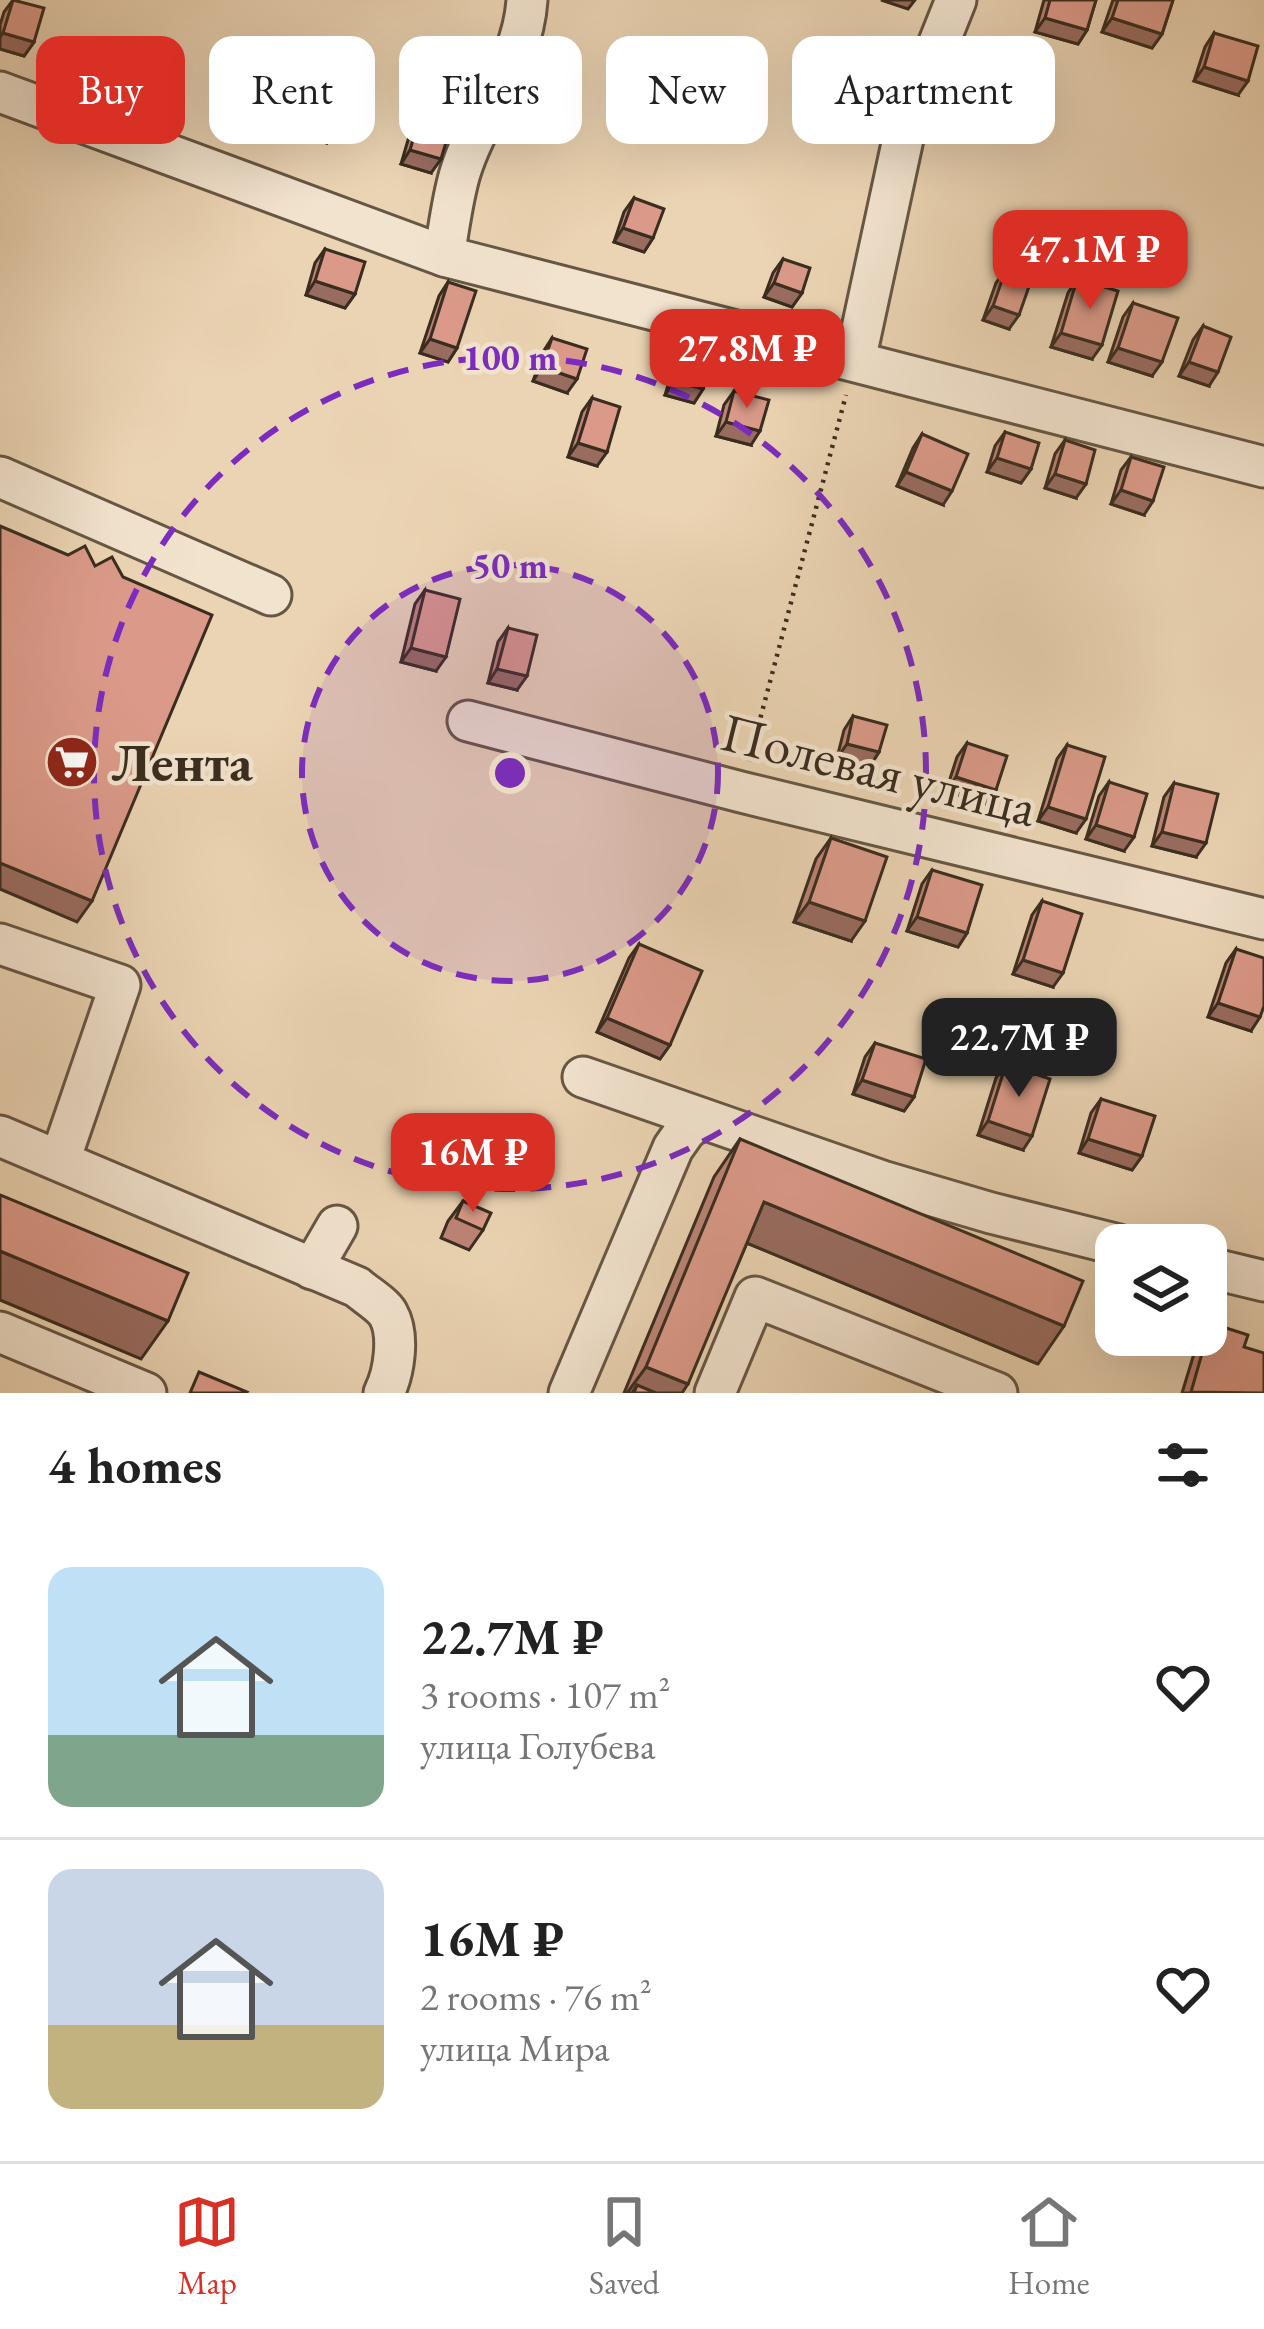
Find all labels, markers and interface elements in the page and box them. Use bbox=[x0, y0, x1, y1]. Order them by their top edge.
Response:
chip: Buy bbox=[36, 36, 185, 144]
chip: Rent bbox=[209, 36, 375, 144]
chip: Filters bbox=[399, 36, 582, 144]
chip: New bbox=[606, 36, 768, 144]
chip: Apartment bbox=[792, 36, 1055, 144]
pin: 47.1M ₽ bbox=[979, 210, 1201, 312]
text: 47.1M ₽ bbox=[1020, 223, 1160, 274]
pin: 27.8M ₽ bbox=[636, 309, 858, 411]
text: 27.8M ₽ bbox=[677, 322, 817, 373]
text: 100 m bbox=[463, 334, 557, 381]
text: 50 m bbox=[472, 542, 548, 589]
street label: Полевая улица bbox=[714, 696, 1044, 842]
place label: Лента bbox=[111, 727, 253, 797]
supermarket icon: Лента bbox=[44, 734, 100, 790]
centre of rings bbox=[489, 752, 531, 794]
pin: 22.7M ₽ bbox=[908, 998, 1130, 1100]
text: 22.7M ₽ bbox=[949, 1011, 1089, 1062]
pin: 16M ₽ bbox=[389, 1113, 557, 1215]
text: 16M ₽ bbox=[418, 1126, 528, 1177]
map controls bbox=[1095, 1224, 1227, 1356]
button: layers bbox=[1095, 1224, 1227, 1356]
text: 4 homes bbox=[48, 1432, 222, 1498]
icon: filters bbox=[1150, 1432, 1216, 1498]
text: 22.7M ₽ bbox=[420, 1603, 604, 1669]
icon: home bbox=[144, 1615, 288, 1759]
icon: heart bbox=[1150, 1654, 1216, 1720]
text: 3 rooms · 107 m² bbox=[420, 1669, 671, 1720]
text: улица Голубева bbox=[420, 1720, 655, 1771]
text: 16M ₽ bbox=[420, 1905, 564, 1971]
icon: home bbox=[144, 1917, 288, 2061]
icon: heart bbox=[1150, 1956, 1216, 2022]
text: 2 rooms · 76 m² bbox=[420, 1971, 652, 2022]
text: улица Мира bbox=[420, 2022, 610, 2073]
tab: Map bbox=[174, 2189, 240, 2304]
tab: Saved bbox=[589, 2189, 660, 2304]
tab: Home bbox=[1008, 2189, 1090, 2304]

